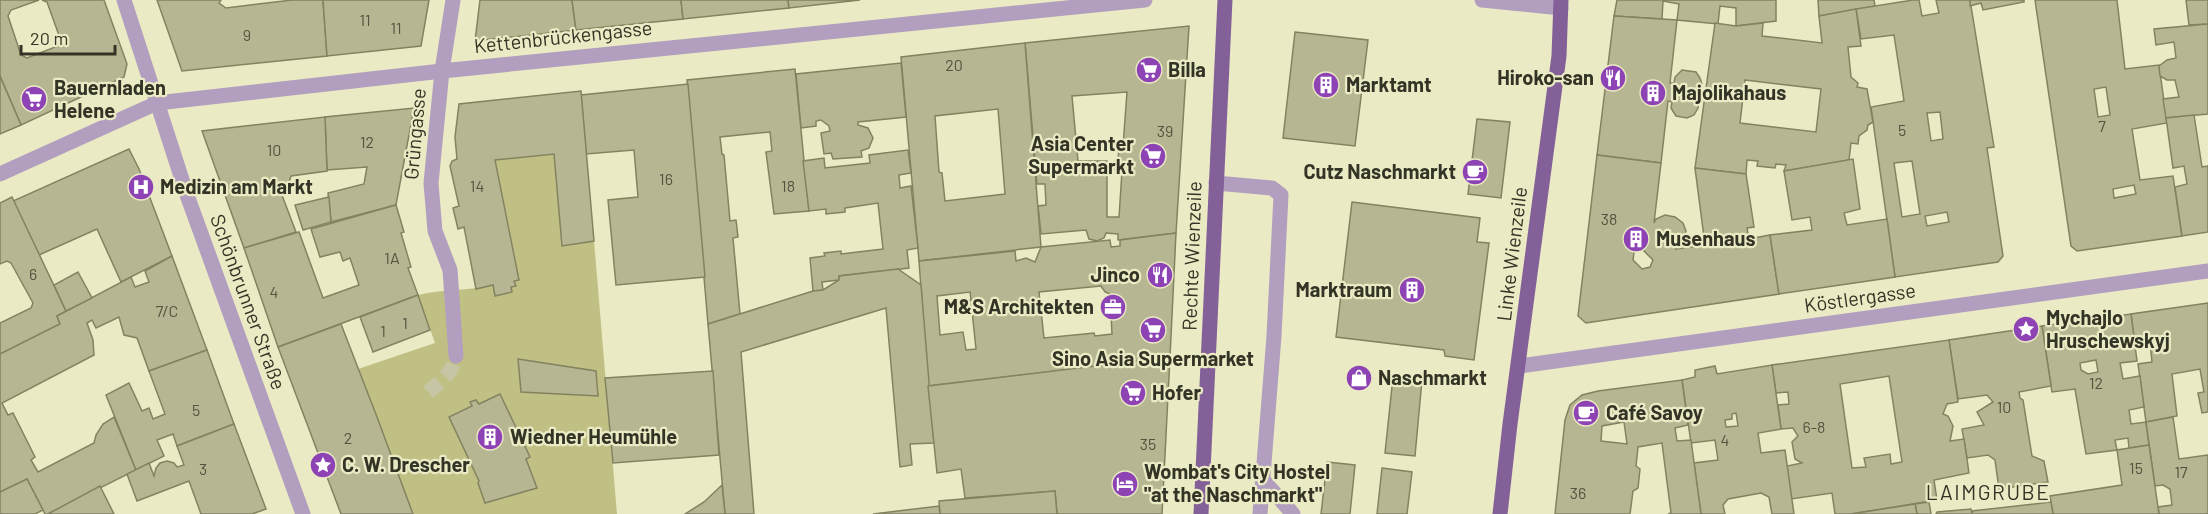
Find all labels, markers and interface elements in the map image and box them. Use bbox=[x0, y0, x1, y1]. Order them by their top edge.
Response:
house number: 11 bbox=[359, 10, 371, 29]
street label: Kettenbrückengasse bbox=[473, 15, 653, 57]
scale bar bbox=[21, 18, 116, 56]
house number: 11 bbox=[390, 18, 402, 37]
house number: 9 bbox=[243, 25, 251, 44]
text: 20 m bbox=[30, 27, 68, 49]
house number: 20 bbox=[945, 55, 963, 74]
supermarket icon: Billa bbox=[1134, 55, 1164, 85]
place label: Billa bbox=[1168, 57, 1206, 81]
restaurant icon: Hiroko-san bbox=[1598, 63, 1628, 93]
place label: Hiroko-san bbox=[1497, 65, 1594, 89]
building icon: Marktamt bbox=[1311, 70, 1341, 100]
place label: Marktamt bbox=[1346, 72, 1432, 96]
place label: Bauernladen Helene bbox=[54, 75, 166, 122]
building icon: Majolikahaus bbox=[1638, 78, 1668, 108]
place label: Majolikahaus bbox=[1672, 80, 1786, 104]
supermarket icon: Bauernladen Helene bbox=[19, 84, 49, 114]
street label: Grüngasse bbox=[398, 87, 430, 181]
house number: 7 bbox=[2098, 116, 2106, 135]
house number: 5 bbox=[1898, 120, 1906, 139]
house number: 39 bbox=[1157, 121, 1173, 140]
place label: Asia Center Supermarkt bbox=[1028, 131, 1134, 178]
house number: 12 bbox=[360, 132, 374, 151]
house number: 10 bbox=[267, 140, 281, 159]
supermarket icon: Asia Center Supermarkt bbox=[1138, 141, 1168, 171]
cafe icon: Cutz Naschmarkt bbox=[1460, 157, 1490, 187]
place label: Cutz Naschmarkt bbox=[1303, 159, 1456, 183]
house number: 16 bbox=[659, 169, 673, 188]
hospital icon: Medizin am Markt bbox=[126, 172, 156, 202]
place label: Medizin am Markt bbox=[160, 174, 313, 198]
house number: 14 bbox=[470, 176, 484, 195]
house number: 18 bbox=[781, 176, 795, 195]
street label: Rechte Wienzeile bbox=[1176, 181, 1206, 331]
street label: Linke Wienzeile bbox=[1491, 185, 1531, 323]
house number: 38 bbox=[1601, 209, 1617, 228]
street label: Schönbrunner Straße bbox=[206, 211, 292, 393]
building icon: Musenhaus bbox=[1621, 224, 1651, 254]
place label: Musenhaus bbox=[1656, 226, 1756, 250]
house number: 1A bbox=[384, 248, 400, 267]
restaurant icon: Jinco bbox=[1145, 260, 1175, 290]
place label: Jinco bbox=[1091, 262, 1140, 286]
house number: 6 bbox=[29, 264, 37, 283]
building icon: Marktraum bbox=[1397, 275, 1427, 305]
place label: Marktraum bbox=[1296, 277, 1392, 301]
street label: Köstlergasse bbox=[1803, 277, 1917, 317]
house number: 4 bbox=[270, 282, 278, 301]
office icon: M&S Architekten bbox=[1098, 292, 1128, 322]
place label: M&S Architekten bbox=[944, 294, 1094, 318]
house number: 7/C bbox=[156, 301, 178, 320]
place label: Mychajlo Hruschewskyj bbox=[2046, 305, 2170, 352]
house number: 1 bbox=[402, 313, 408, 332]
place icon: Mychajlo Hruschewskyj bbox=[2011, 314, 2041, 344]
supermarket icon: Sino Asia Supermarket bbox=[1138, 315, 1168, 345]
house number: 1 bbox=[380, 321, 386, 340]
place label: Sino Asia Supermarket bbox=[1052, 346, 1254, 370]
shop icon: Naschmarkt bbox=[1344, 363, 1374, 393]
place label: Naschmarkt bbox=[1378, 365, 1487, 389]
house number: 12 bbox=[2089, 373, 2103, 392]
supermarket icon: Hofer bbox=[1118, 378, 1148, 408]
place label: Hofer bbox=[1152, 380, 1201, 404]
house number: 10 bbox=[1997, 397, 2011, 416]
cafe icon: Café Savoy bbox=[1571, 398, 1601, 428]
house number: 5 bbox=[192, 400, 200, 419]
place label: Café Savoy bbox=[1606, 400, 1703, 424]
house number: 6-8 bbox=[1803, 417, 1825, 436]
building icon: Wiedner Heumühle bbox=[475, 422, 505, 452]
place label: Wiedner Heumühle bbox=[510, 424, 677, 448]
house number: 2 bbox=[344, 428, 352, 447]
house number: 4 bbox=[1721, 430, 1729, 449]
house number: 35 bbox=[1140, 434, 1156, 453]
place icon: C. W. Drescher bbox=[308, 450, 338, 480]
place label: C. W. Drescher bbox=[342, 452, 470, 476]
house number: 15 bbox=[2129, 458, 2143, 477]
house number: 3 bbox=[199, 459, 207, 478]
place label: Wombat's City Hostel "at the Naschmarkt" bbox=[1144, 459, 1330, 506]
house number: 17 bbox=[2174, 462, 2188, 481]
hotel icon: Wombat's City Hostel "at the Naschmarkt" bbox=[1110, 469, 1140, 499]
district label: LAIMGRUBE bbox=[1926, 479, 2050, 504]
house number: 36 bbox=[1570, 483, 1586, 502]

